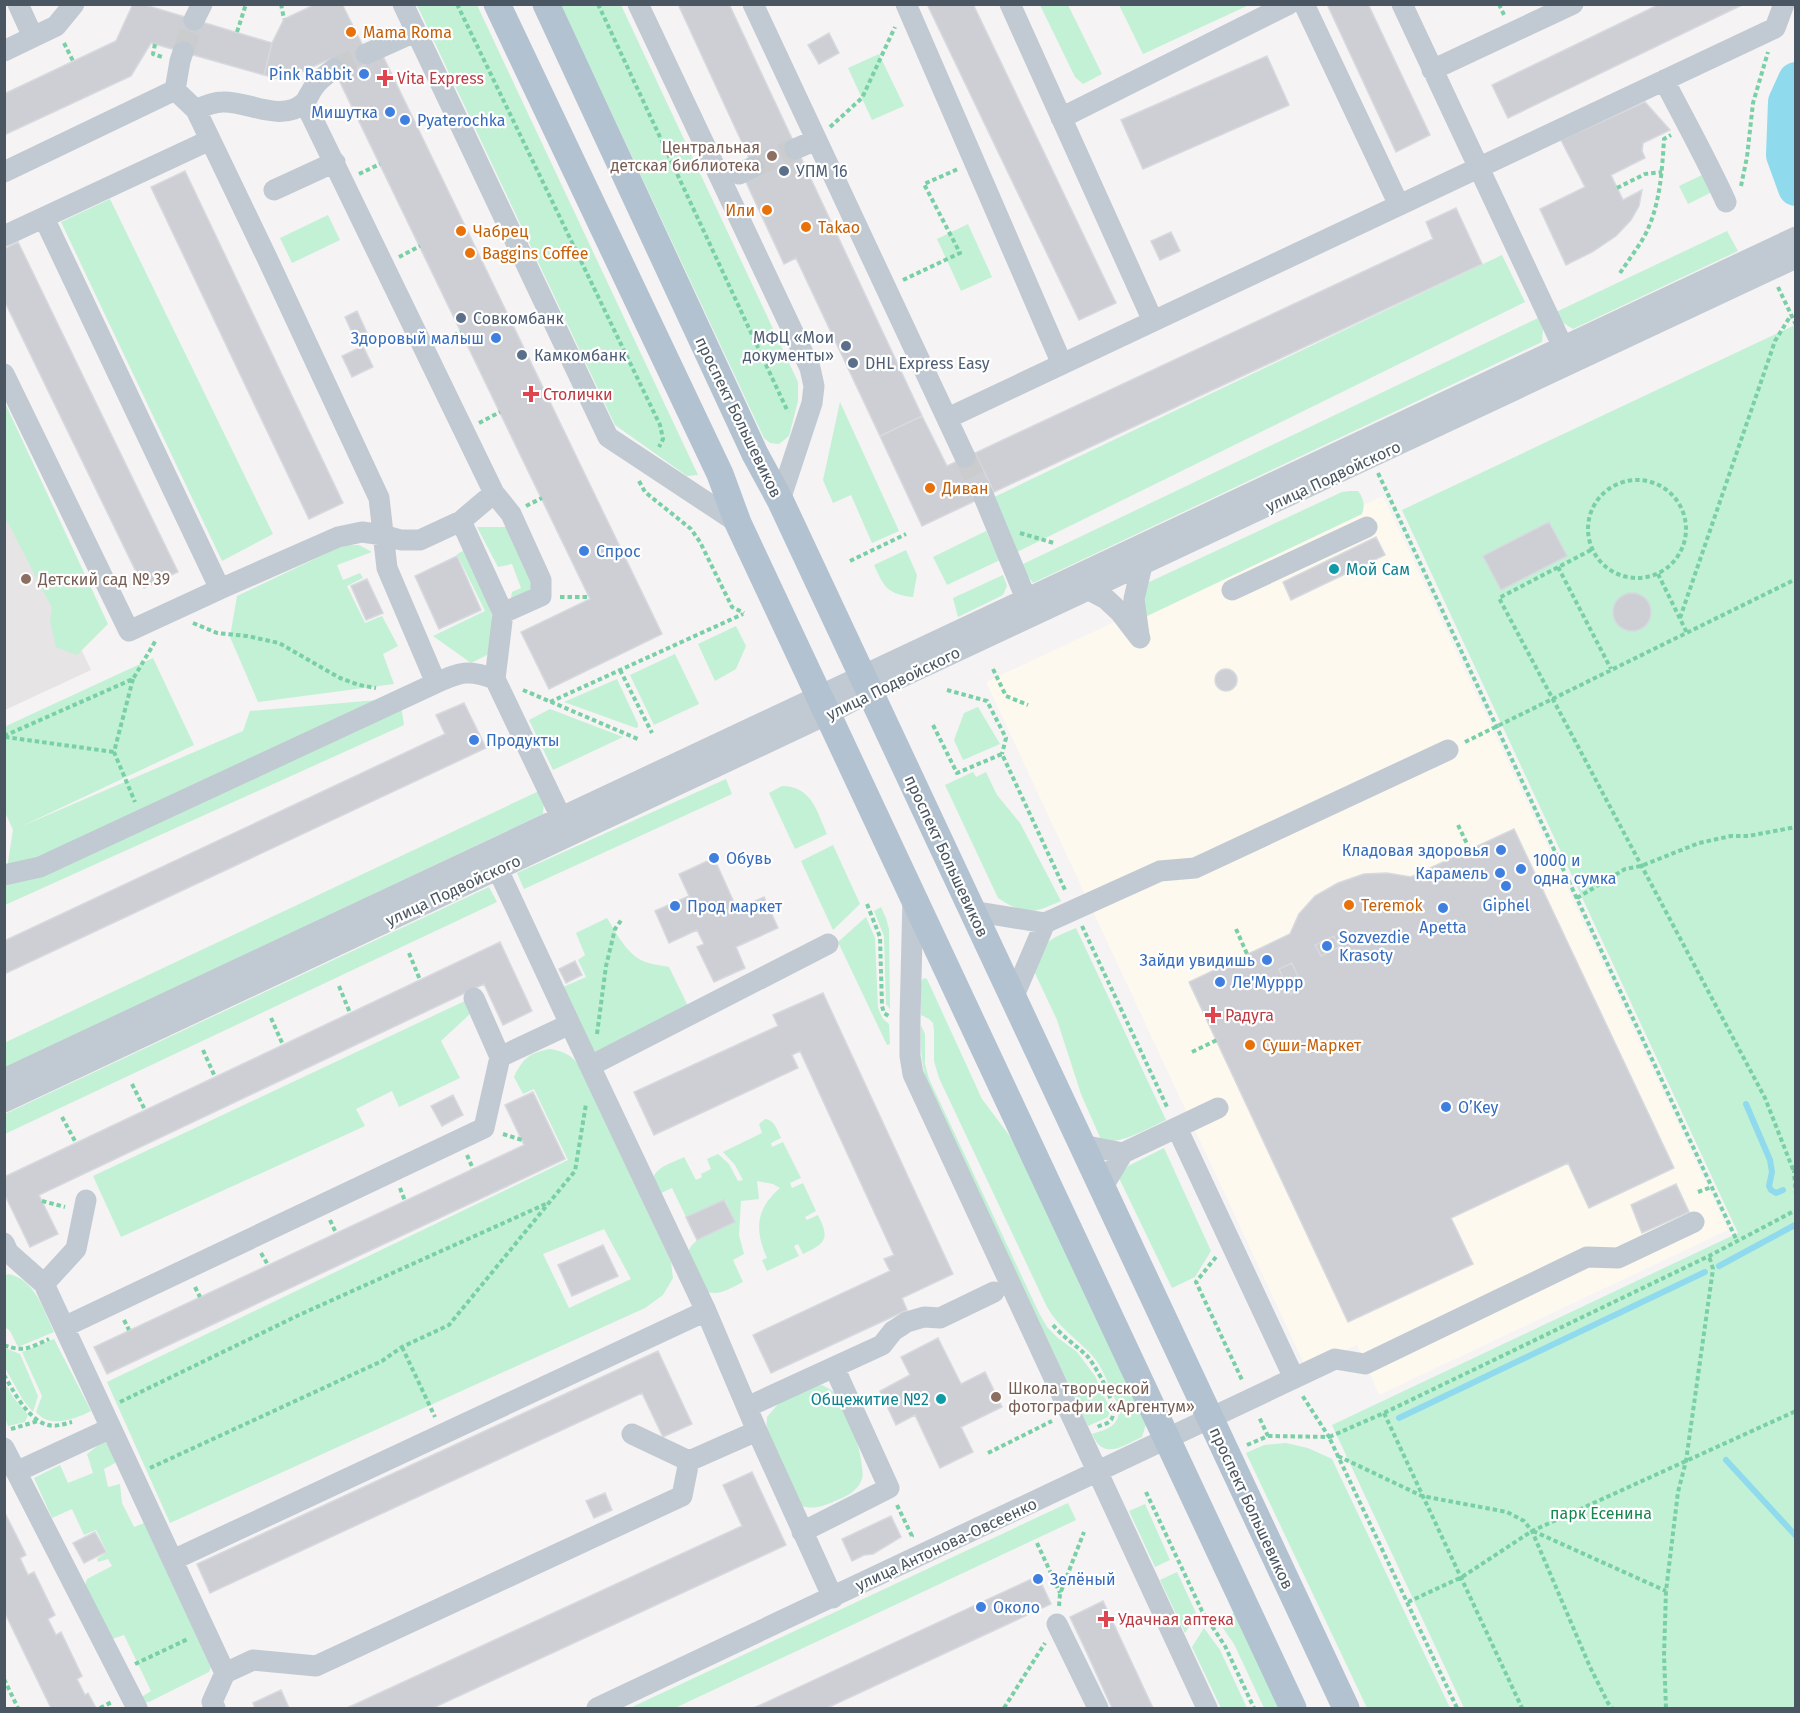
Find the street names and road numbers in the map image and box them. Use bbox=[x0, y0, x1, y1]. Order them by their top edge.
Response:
street label: проспект Большевиков bbox=[691, 334, 786, 501]
street label: улица Подвойского bbox=[1263, 437, 1404, 516]
street label: улица Подвойского bbox=[823, 643, 963, 724]
street label: проспект Большевиков bbox=[901, 772, 992, 940]
street label: улица Подвойского bbox=[383, 851, 524, 930]
street label: проспект Большевиков bbox=[1206, 1424, 1297, 1592]
street label: улица Антонова-Овсеенко bbox=[852, 1494, 1040, 1595]

